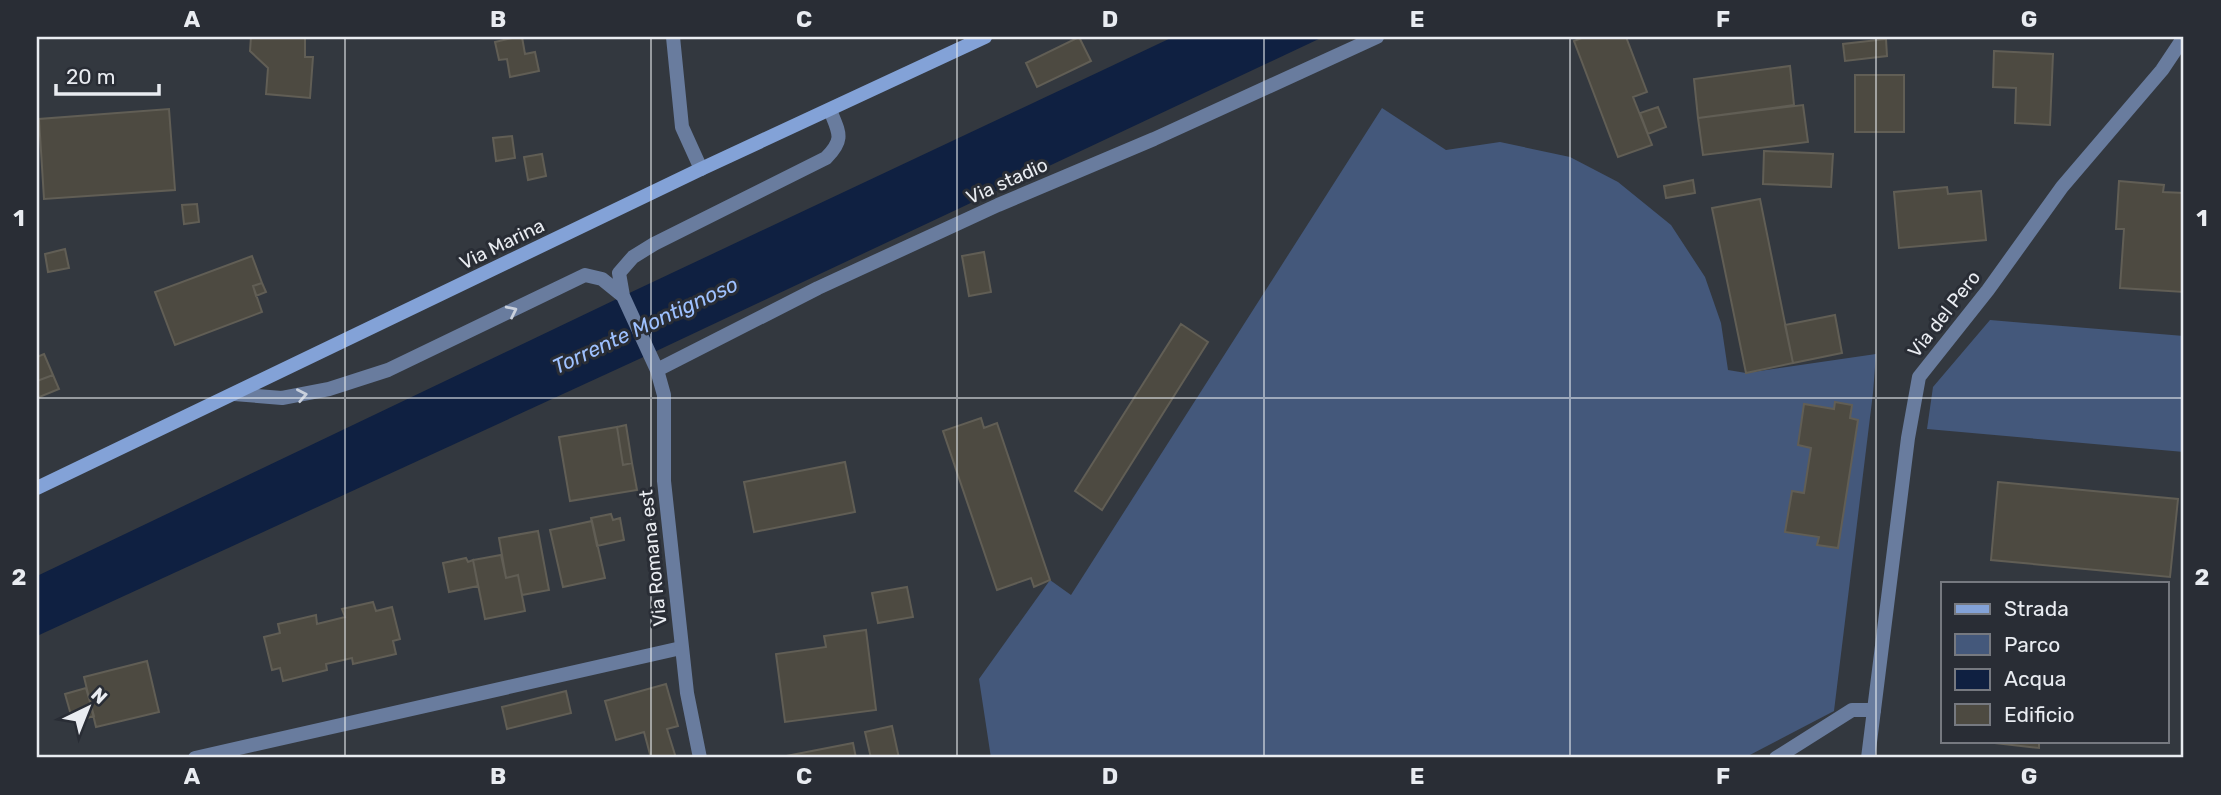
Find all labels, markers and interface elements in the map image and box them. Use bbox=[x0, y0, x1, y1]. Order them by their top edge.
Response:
text: A bbox=[184, 5, 201, 33]
text: B bbox=[490, 5, 506, 33]
text: C bbox=[796, 5, 812, 33]
text: D bbox=[1102, 5, 1118, 33]
text: E bbox=[1410, 5, 1424, 33]
text: F bbox=[1716, 5, 1730, 33]
text: G bbox=[2021, 5, 2037, 33]
scale bar bbox=[56, 52, 159, 96]
text: 20 m bbox=[66, 64, 115, 89]
street label: Via stadio bbox=[963, 153, 1051, 209]
text: 1 bbox=[13, 204, 25, 232]
text: 1 bbox=[2196, 204, 2208, 232]
street label: Via Marina bbox=[456, 214, 548, 274]
street label: Via del Pero bbox=[1903, 266, 1985, 362]
water label: Torrente Montignoso bbox=[548, 271, 742, 379]
one-way arrow bbox=[505, 305, 517, 319]
one-way arrow bbox=[296, 388, 308, 403]
street label: Via Romana est bbox=[634, 488, 672, 627]
text: 2 bbox=[12, 563, 26, 591]
text: 2 bbox=[2195, 563, 2209, 591]
legend bbox=[1941, 582, 2168, 742]
text: Strada bbox=[2004, 596, 2069, 621]
text: Parco bbox=[2004, 632, 2060, 657]
text: Acqua bbox=[2004, 666, 2066, 691]
north arrow bbox=[52, 672, 122, 742]
text: N bbox=[86, 683, 112, 709]
text: Edificio bbox=[2004, 702, 2074, 727]
text: A bbox=[184, 762, 201, 790]
text: B bbox=[490, 762, 506, 790]
text: C bbox=[796, 762, 812, 790]
text: D bbox=[1102, 762, 1118, 790]
text: E bbox=[1410, 762, 1424, 790]
text: F bbox=[1716, 762, 1730, 790]
text: G bbox=[2021, 762, 2037, 790]

